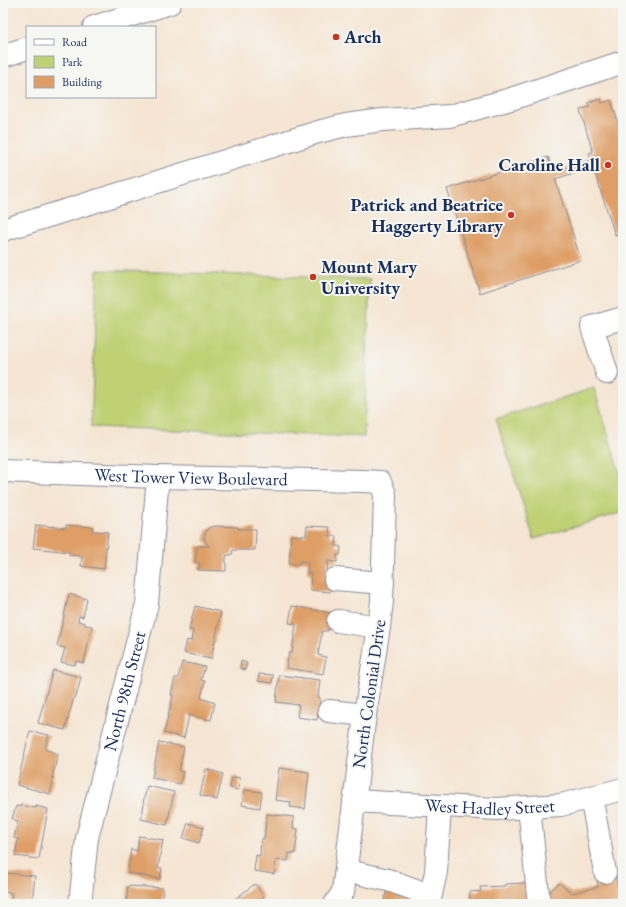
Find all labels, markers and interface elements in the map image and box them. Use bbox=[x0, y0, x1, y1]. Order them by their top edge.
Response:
place label: Arch bbox=[343, 25, 382, 48]
legend bbox=[26, 26, 156, 98]
marker: Arch bbox=[331, 32, 341, 42]
text: Road bbox=[62, 34, 88, 50]
text: Park bbox=[62, 54, 83, 70]
text: Building bbox=[62, 74, 103, 90]
place label: Caroline Hall bbox=[499, 153, 600, 176]
marker: Caroline Hall bbox=[603, 160, 613, 170]
place label: Patrick and Beatrice Haggerty Library bbox=[350, 193, 503, 237]
marker: Patrick and Beatrice Haggerty Library bbox=[506, 210, 516, 220]
place label: Mount Mary University bbox=[321, 255, 418, 299]
marker: Mount Mary University bbox=[308, 272, 318, 282]
street label: West Tower View Boulevard bbox=[94, 463, 289, 491]
street label: North Colonial Drive bbox=[347, 618, 390, 770]
street label: North 98th Street bbox=[98, 628, 151, 754]
street label: West Hadley Street bbox=[424, 793, 556, 820]

